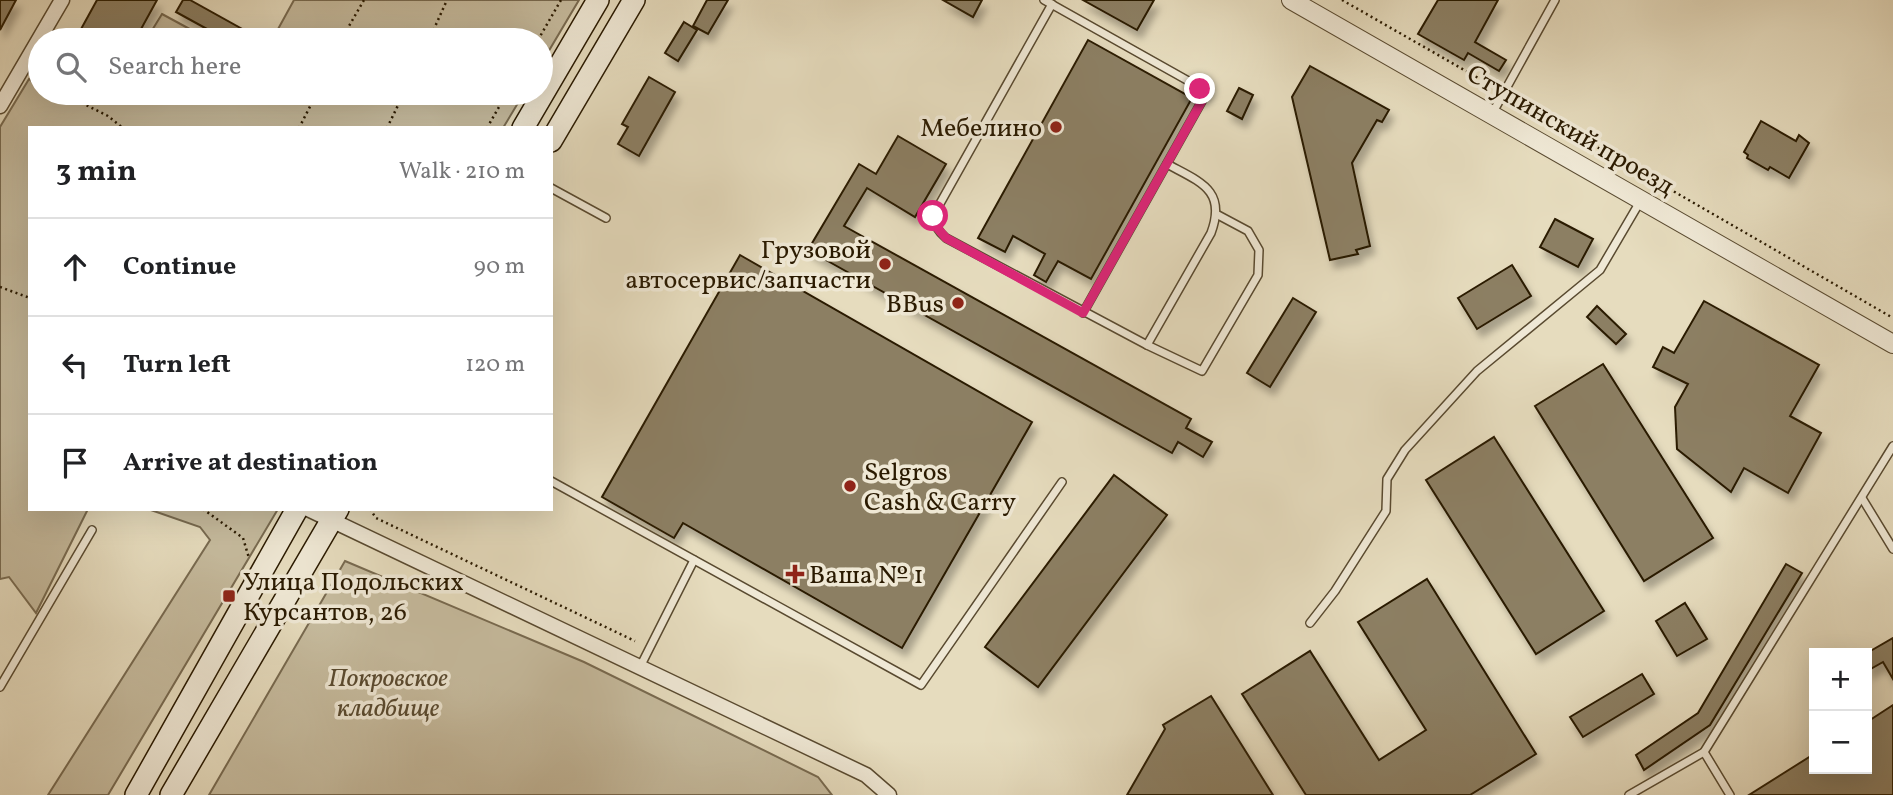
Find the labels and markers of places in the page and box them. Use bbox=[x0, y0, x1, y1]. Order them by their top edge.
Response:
place label: Мебелино bbox=[920, 111, 1042, 147]
marker: Мебелино bbox=[1048, 119, 1064, 135]
place label: Грузовой автосервис/запчасти bbox=[625, 233, 871, 299]
marker: Грузовой автосервис/запчасти bbox=[877, 256, 893, 272]
place label: BBus bbox=[886, 287, 944, 323]
marker: BBus bbox=[950, 295, 966, 311]
place label: Selgros Cash & Carry bbox=[864, 455, 1016, 521]
marker: Selgros Cash & Carry bbox=[842, 478, 858, 494]
place label: Ваша № 1 bbox=[809, 558, 924, 594]
place label: Улица Подольских Курсантов, 26 bbox=[243, 565, 464, 631]
marker: Ваша № 1 bbox=[787, 566, 803, 582]
marker: Улица Подольских Курсантов, 26 bbox=[221, 588, 237, 604]

